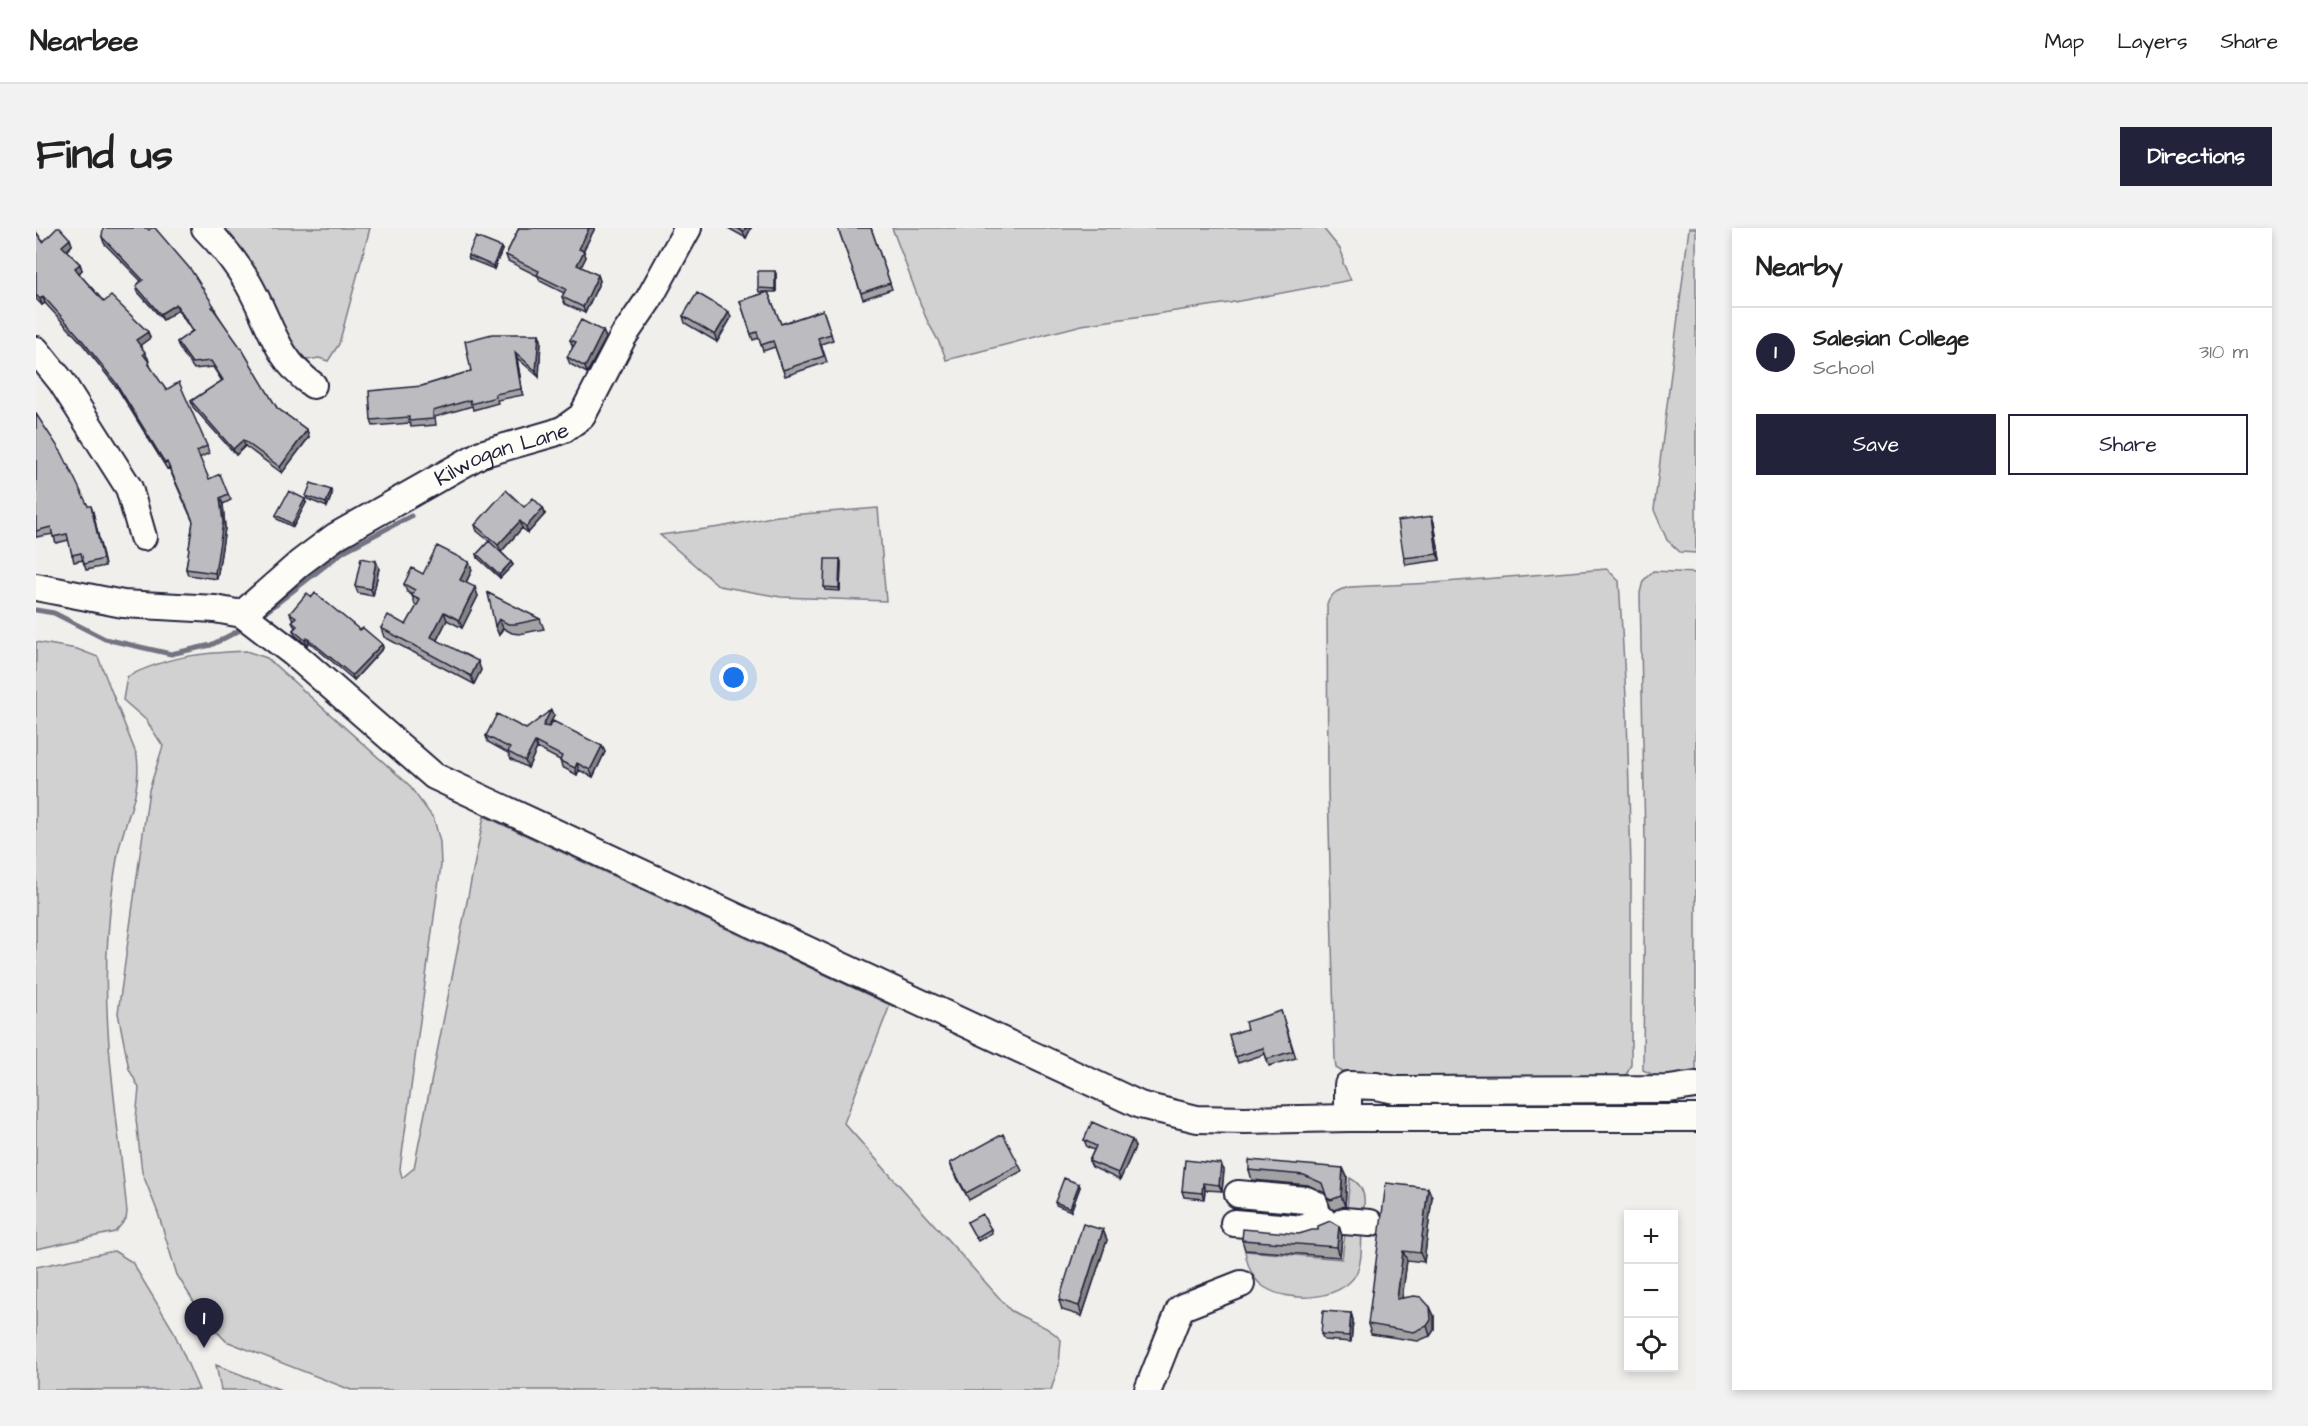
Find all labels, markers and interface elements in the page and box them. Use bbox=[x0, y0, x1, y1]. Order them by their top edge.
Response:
text: Nearbee bbox=[30, 22, 138, 61]
text: Map bbox=[2044, 27, 2084, 56]
text: Layers bbox=[2117, 27, 2187, 56]
text: Share bbox=[2220, 27, 2278, 56]
text: Find us bbox=[36, 127, 173, 185]
button: Directions bbox=[2120, 127, 2272, 186]
text: Nearby bbox=[1756, 249, 1843, 285]
text: Salesian College bbox=[1813, 323, 1969, 354]
text: 1 bbox=[1774, 338, 1777, 366]
text: 310 m bbox=[2199, 338, 2248, 366]
text: School bbox=[1813, 354, 1874, 382]
button: Save bbox=[1756, 414, 1996, 475]
button: Share bbox=[2008, 414, 2248, 475]
street label: Kilwogan Lane bbox=[429, 415, 574, 494]
your location bbox=[719, 663, 748, 692]
map controls bbox=[1624, 1210, 1678, 1372]
button: + bbox=[1624, 1210, 1678, 1264]
button: − bbox=[1624, 1264, 1678, 1318]
pin: 1 bbox=[184, 1298, 224, 1348]
button: locate bbox=[1624, 1318, 1678, 1372]

